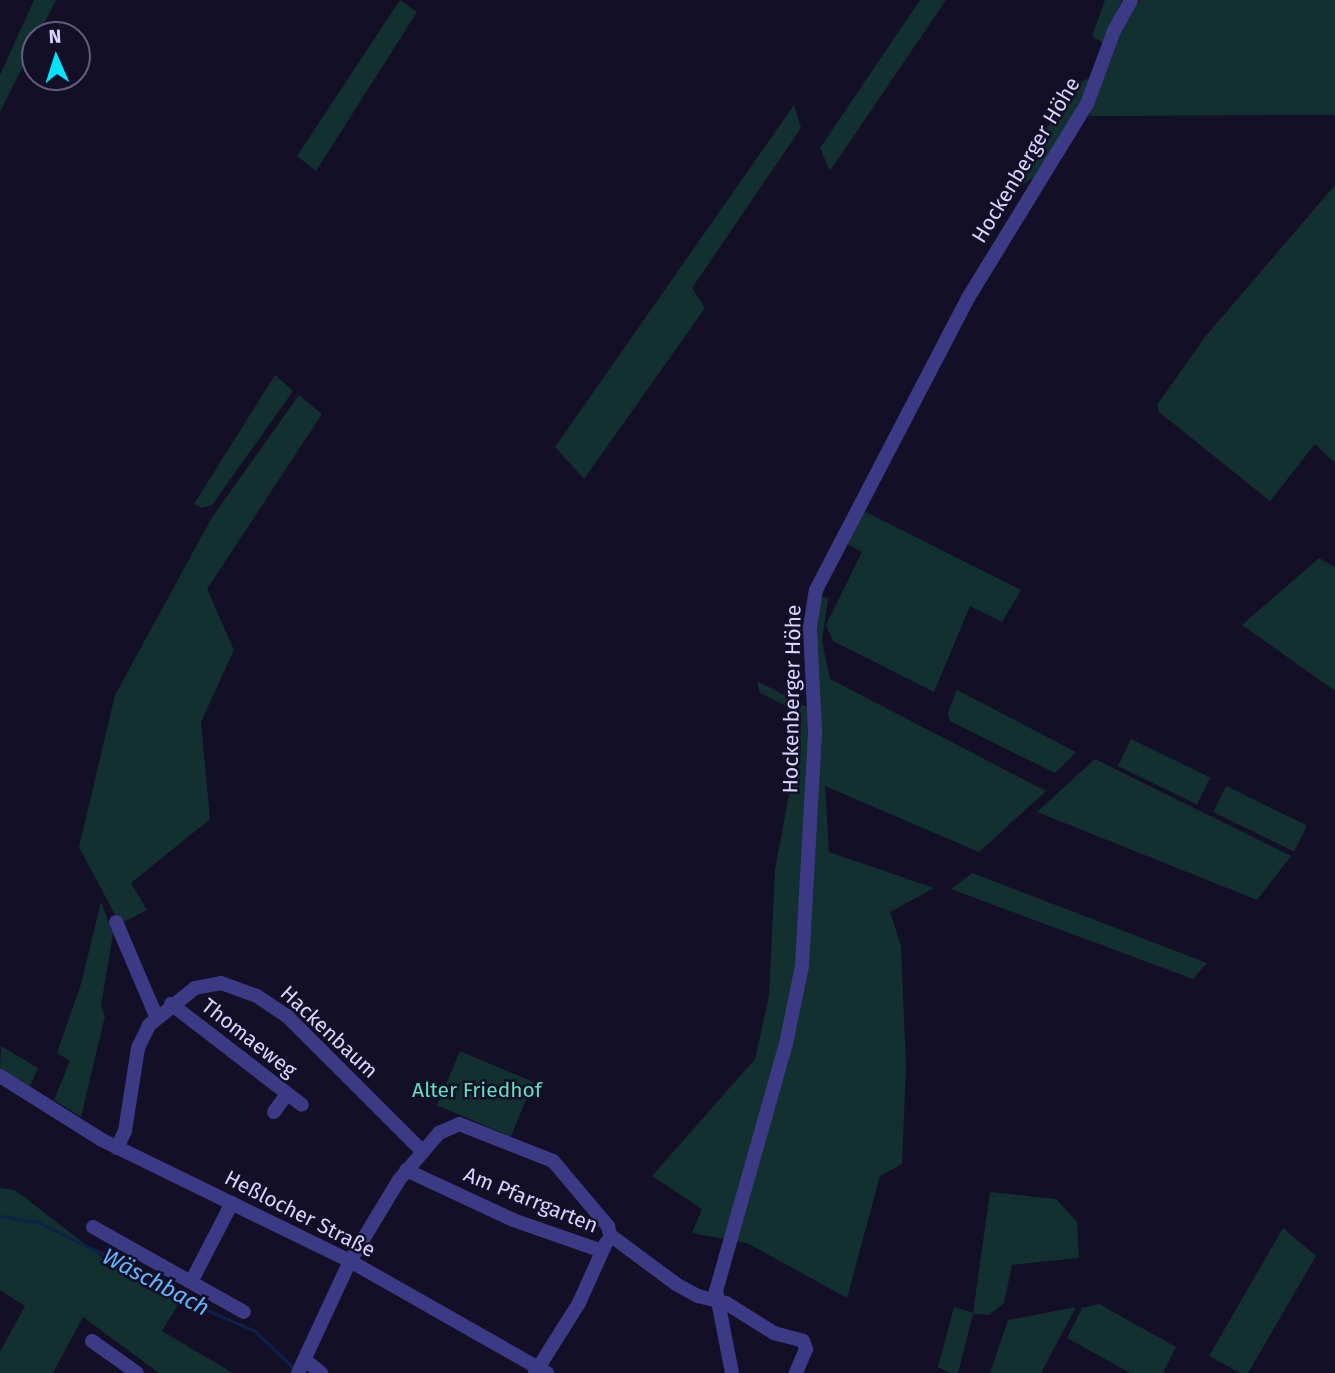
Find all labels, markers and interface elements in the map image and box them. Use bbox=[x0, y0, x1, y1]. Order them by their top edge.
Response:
north arrow bbox=[21, 21, 91, 91]
text: N bbox=[48, 25, 62, 48]
street label: Hockenberger Höhe bbox=[967, 73, 1085, 247]
street label: Hockenberger Höhe bbox=[778, 604, 806, 794]
street label: Hackenbaum bbox=[275, 981, 383, 1083]
street label: Thomaeweg bbox=[196, 993, 302, 1083]
park label: Alter Friedhof bbox=[412, 1077, 542, 1103]
street label: Am Pfarrgarten bbox=[460, 1162, 602, 1238]
street label: Heßlocher Straße bbox=[220, 1165, 380, 1263]
water label: Wäschbach bbox=[98, 1242, 214, 1322]

